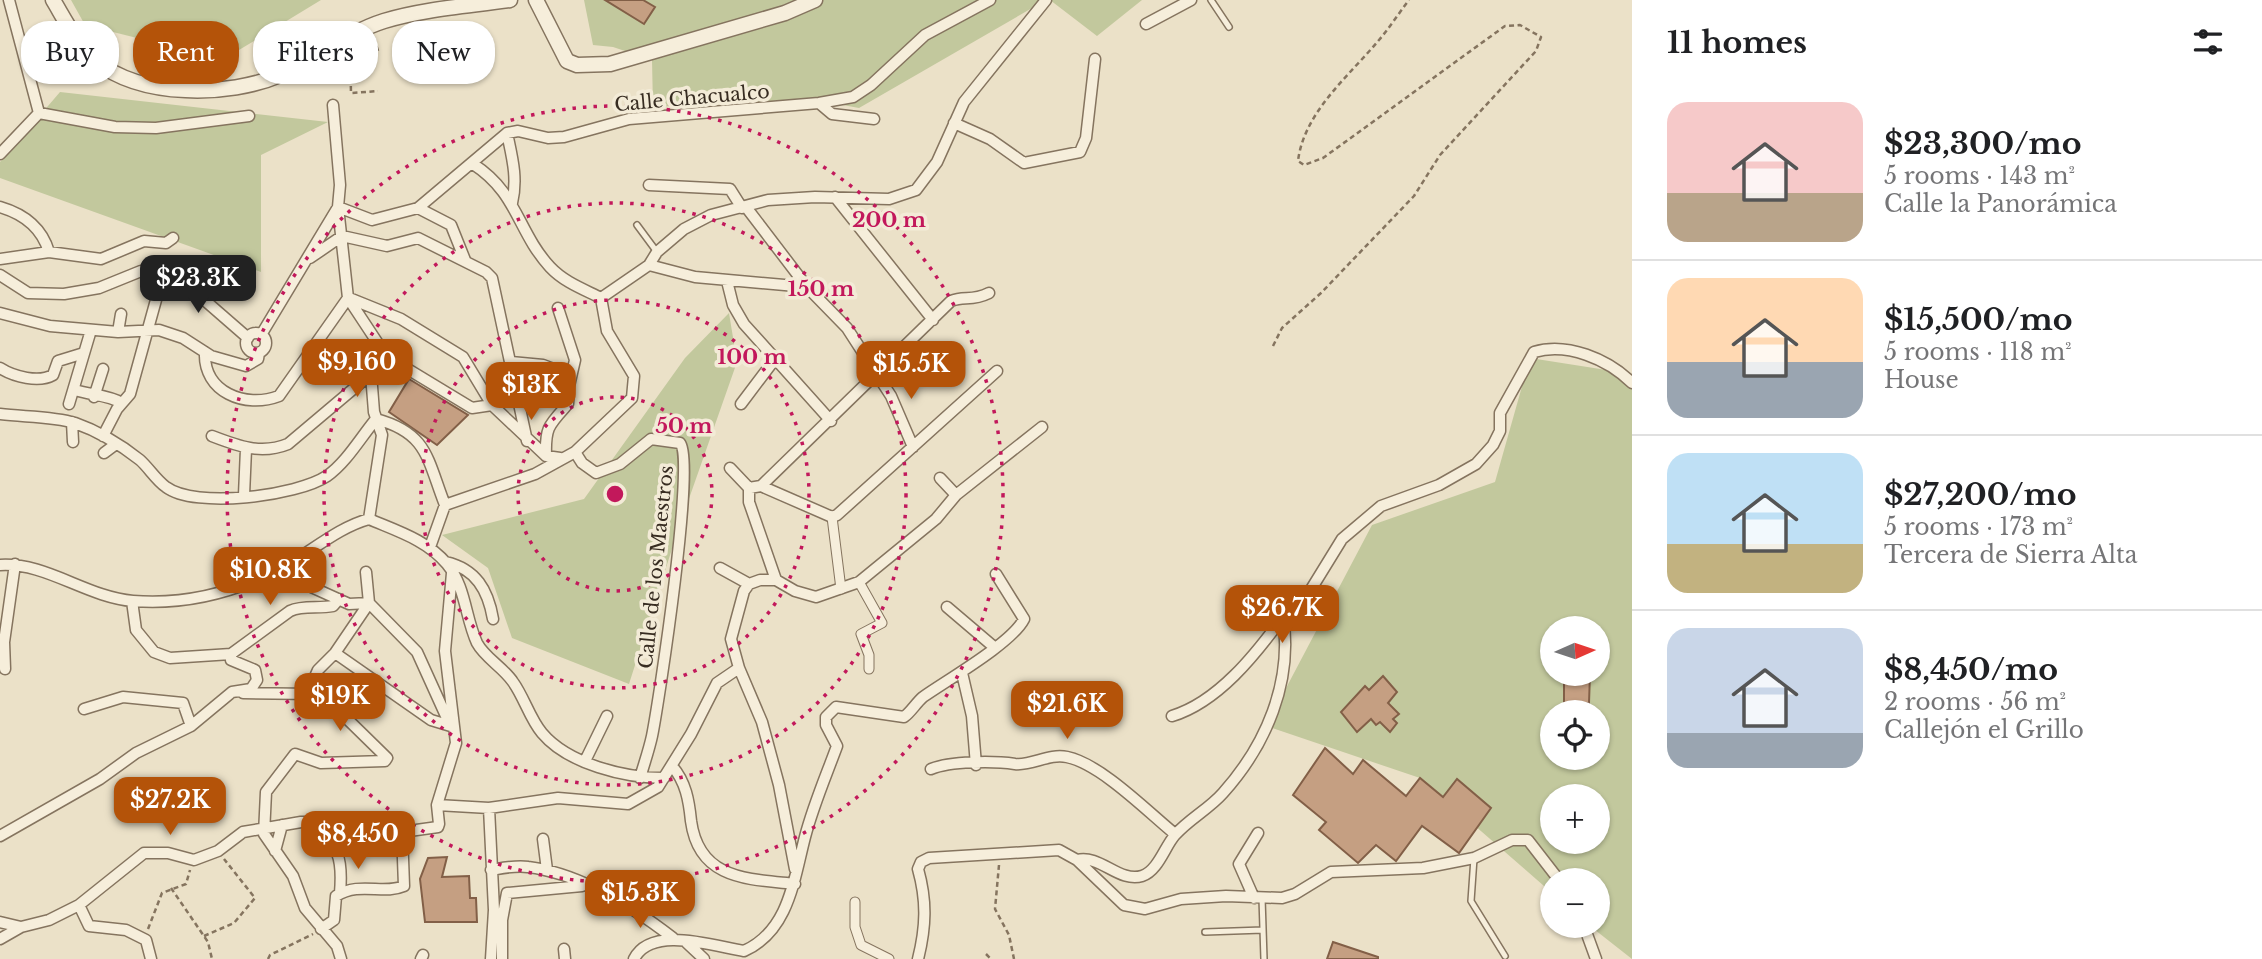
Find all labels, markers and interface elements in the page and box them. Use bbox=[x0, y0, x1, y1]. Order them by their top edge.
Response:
chip: Buy bbox=[21, 21, 119, 84]
chip: Rent bbox=[133, 21, 239, 84]
chip: Filters bbox=[253, 21, 378, 84]
chip: New bbox=[392, 21, 495, 84]
icon: filters bbox=[2189, 23, 2227, 61]
text: 11 homes bbox=[1667, 24, 1807, 61]
street label: Calle Chacualco bbox=[614, 80, 770, 116]
text: $23,300/mo bbox=[1884, 125, 2082, 162]
icon: home bbox=[1723, 130, 1807, 214]
text: 5 rooms · 143 m² bbox=[1884, 162, 2075, 190]
text: Calle la Panorámica bbox=[1884, 190, 2117, 218]
text: 200 m bbox=[852, 207, 926, 233]
pin: $23.3K bbox=[141, 256, 255, 315]
text: $23.3K bbox=[156, 264, 240, 292]
text: 150 m bbox=[788, 276, 854, 302]
text: $15,500/mo bbox=[1884, 301, 2073, 338]
icon: home bbox=[1723, 306, 1807, 390]
text: 5 rooms · 118 m² bbox=[1884, 338, 2072, 366]
pin: $9,160 bbox=[300, 340, 414, 399]
pin: $15.5K bbox=[854, 342, 968, 401]
text: 100 m bbox=[717, 344, 787, 370]
text: $9,160 bbox=[318, 348, 396, 376]
text: $15.5K bbox=[872, 350, 950, 378]
pin: $13K bbox=[490, 362, 572, 422]
text: House bbox=[1884, 366, 1959, 394]
text: $13K bbox=[502, 371, 560, 399]
text: 50 m bbox=[655, 413, 713, 439]
street label: Calle de los Maestros bbox=[634, 464, 678, 670]
text: $27,200/mo bbox=[1884, 476, 2077, 513]
icon: home bbox=[1723, 481, 1807, 565]
centre of rings bbox=[603, 482, 627, 506]
text: 5 rooms · 173 m² bbox=[1884, 513, 2073, 541]
text: Tercera de Sierra Alta bbox=[1884, 541, 2137, 569]
pin: $10.8K bbox=[213, 548, 327, 607]
text: $10.8K bbox=[229, 556, 311, 584]
pin: $26.7K bbox=[1225, 586, 1339, 645]
text: $26.7K bbox=[1241, 594, 1323, 622]
north arrow bbox=[1540, 616, 1610, 686]
map controls bbox=[1540, 616, 1610, 938]
text: $8,450/mo bbox=[1884, 651, 2058, 688]
icon: home bbox=[1723, 656, 1807, 740]
pin: $19K bbox=[299, 674, 381, 733]
text: $19K bbox=[310, 682, 370, 710]
pin: $21.6K bbox=[1010, 682, 1124, 741]
text: 2 rooms · 56 m² bbox=[1884, 688, 2066, 716]
text: $21.6K bbox=[1027, 690, 1107, 718]
button: locate bbox=[1540, 700, 1610, 770]
text: Callejón el Grillo bbox=[1884, 716, 2084, 744]
pin: $27.2K bbox=[113, 778, 227, 837]
button: + bbox=[1540, 784, 1610, 854]
text: $27.2K bbox=[130, 786, 210, 814]
pin: $8,450 bbox=[301, 812, 415, 871]
text: $8,450 bbox=[317, 820, 399, 848]
button: − bbox=[1540, 868, 1610, 938]
pin: $15.3K bbox=[583, 870, 697, 930]
text: $15.3K bbox=[601, 879, 679, 907]

